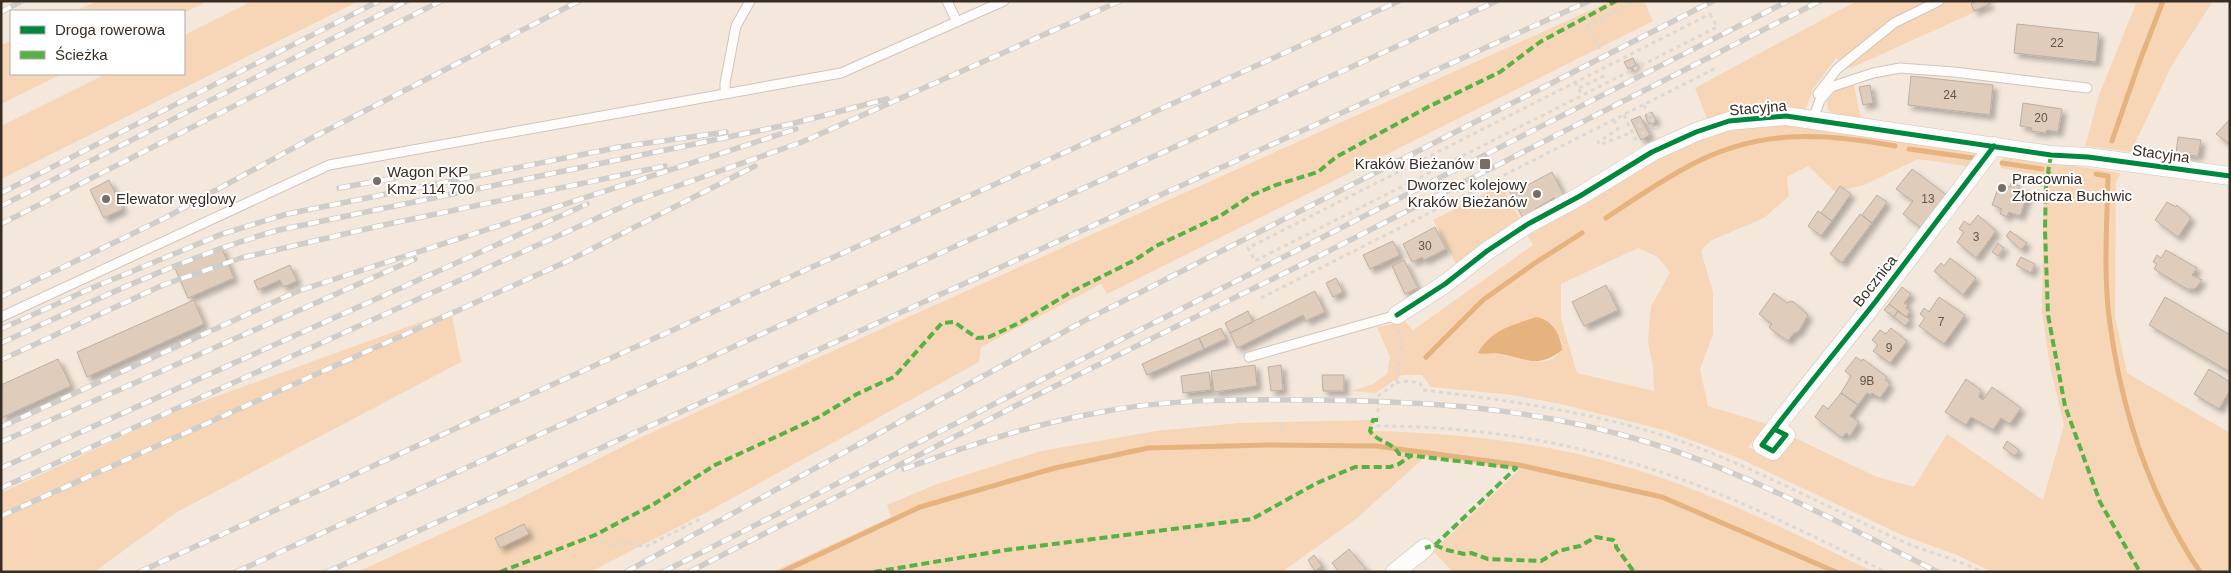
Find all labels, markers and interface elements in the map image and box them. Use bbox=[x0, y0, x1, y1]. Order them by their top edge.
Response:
legend bbox=[10, 10, 185, 75]
text: Droga rowerowa bbox=[55, 21, 166, 38]
house number: 22 bbox=[2050, 36, 2064, 50]
text: Ścieżka bbox=[55, 46, 108, 63]
house number: 24 bbox=[1943, 88, 1957, 102]
street label: Stacyjna bbox=[1729, 96, 1788, 118]
house number: 20 bbox=[2034, 111, 2048, 125]
street label: Stacyjna bbox=[2131, 141, 2191, 166]
place label: Kraków Bieżanów bbox=[1355, 155, 1474, 172]
marker: Kraków Bieżanów bbox=[1478, 157, 1492, 171]
place label: Wagon PKP Kmz 114 700 bbox=[387, 163, 474, 197]
place label: Pracownia Złotnicza Buchwic bbox=[2012, 170, 2133, 204]
marker: Wagon PKP Kmz 114 700 bbox=[371, 175, 383, 187]
place label: Dworzec kolejowy Kraków Bieżanów bbox=[1407, 176, 1527, 210]
marker: Pracownia Złotnicza Buchwic bbox=[1996, 182, 2008, 194]
marker: Dworzec kolejowy Kraków Bieżanów bbox=[1531, 188, 1543, 200]
place label: Elewator węglowy bbox=[116, 190, 237, 207]
house number: 13 bbox=[1921, 192, 1935, 206]
marker: Elewator węglowy bbox=[100, 193, 112, 205]
house number: 3 bbox=[1973, 230, 1980, 244]
house number: 30 bbox=[1418, 239, 1432, 253]
street label: Bocznica bbox=[1849, 251, 1900, 310]
house number: 7 bbox=[1938, 315, 1945, 329]
house number: 9 bbox=[1886, 341, 1893, 355]
house number: 9B bbox=[1860, 374, 1874, 388]

